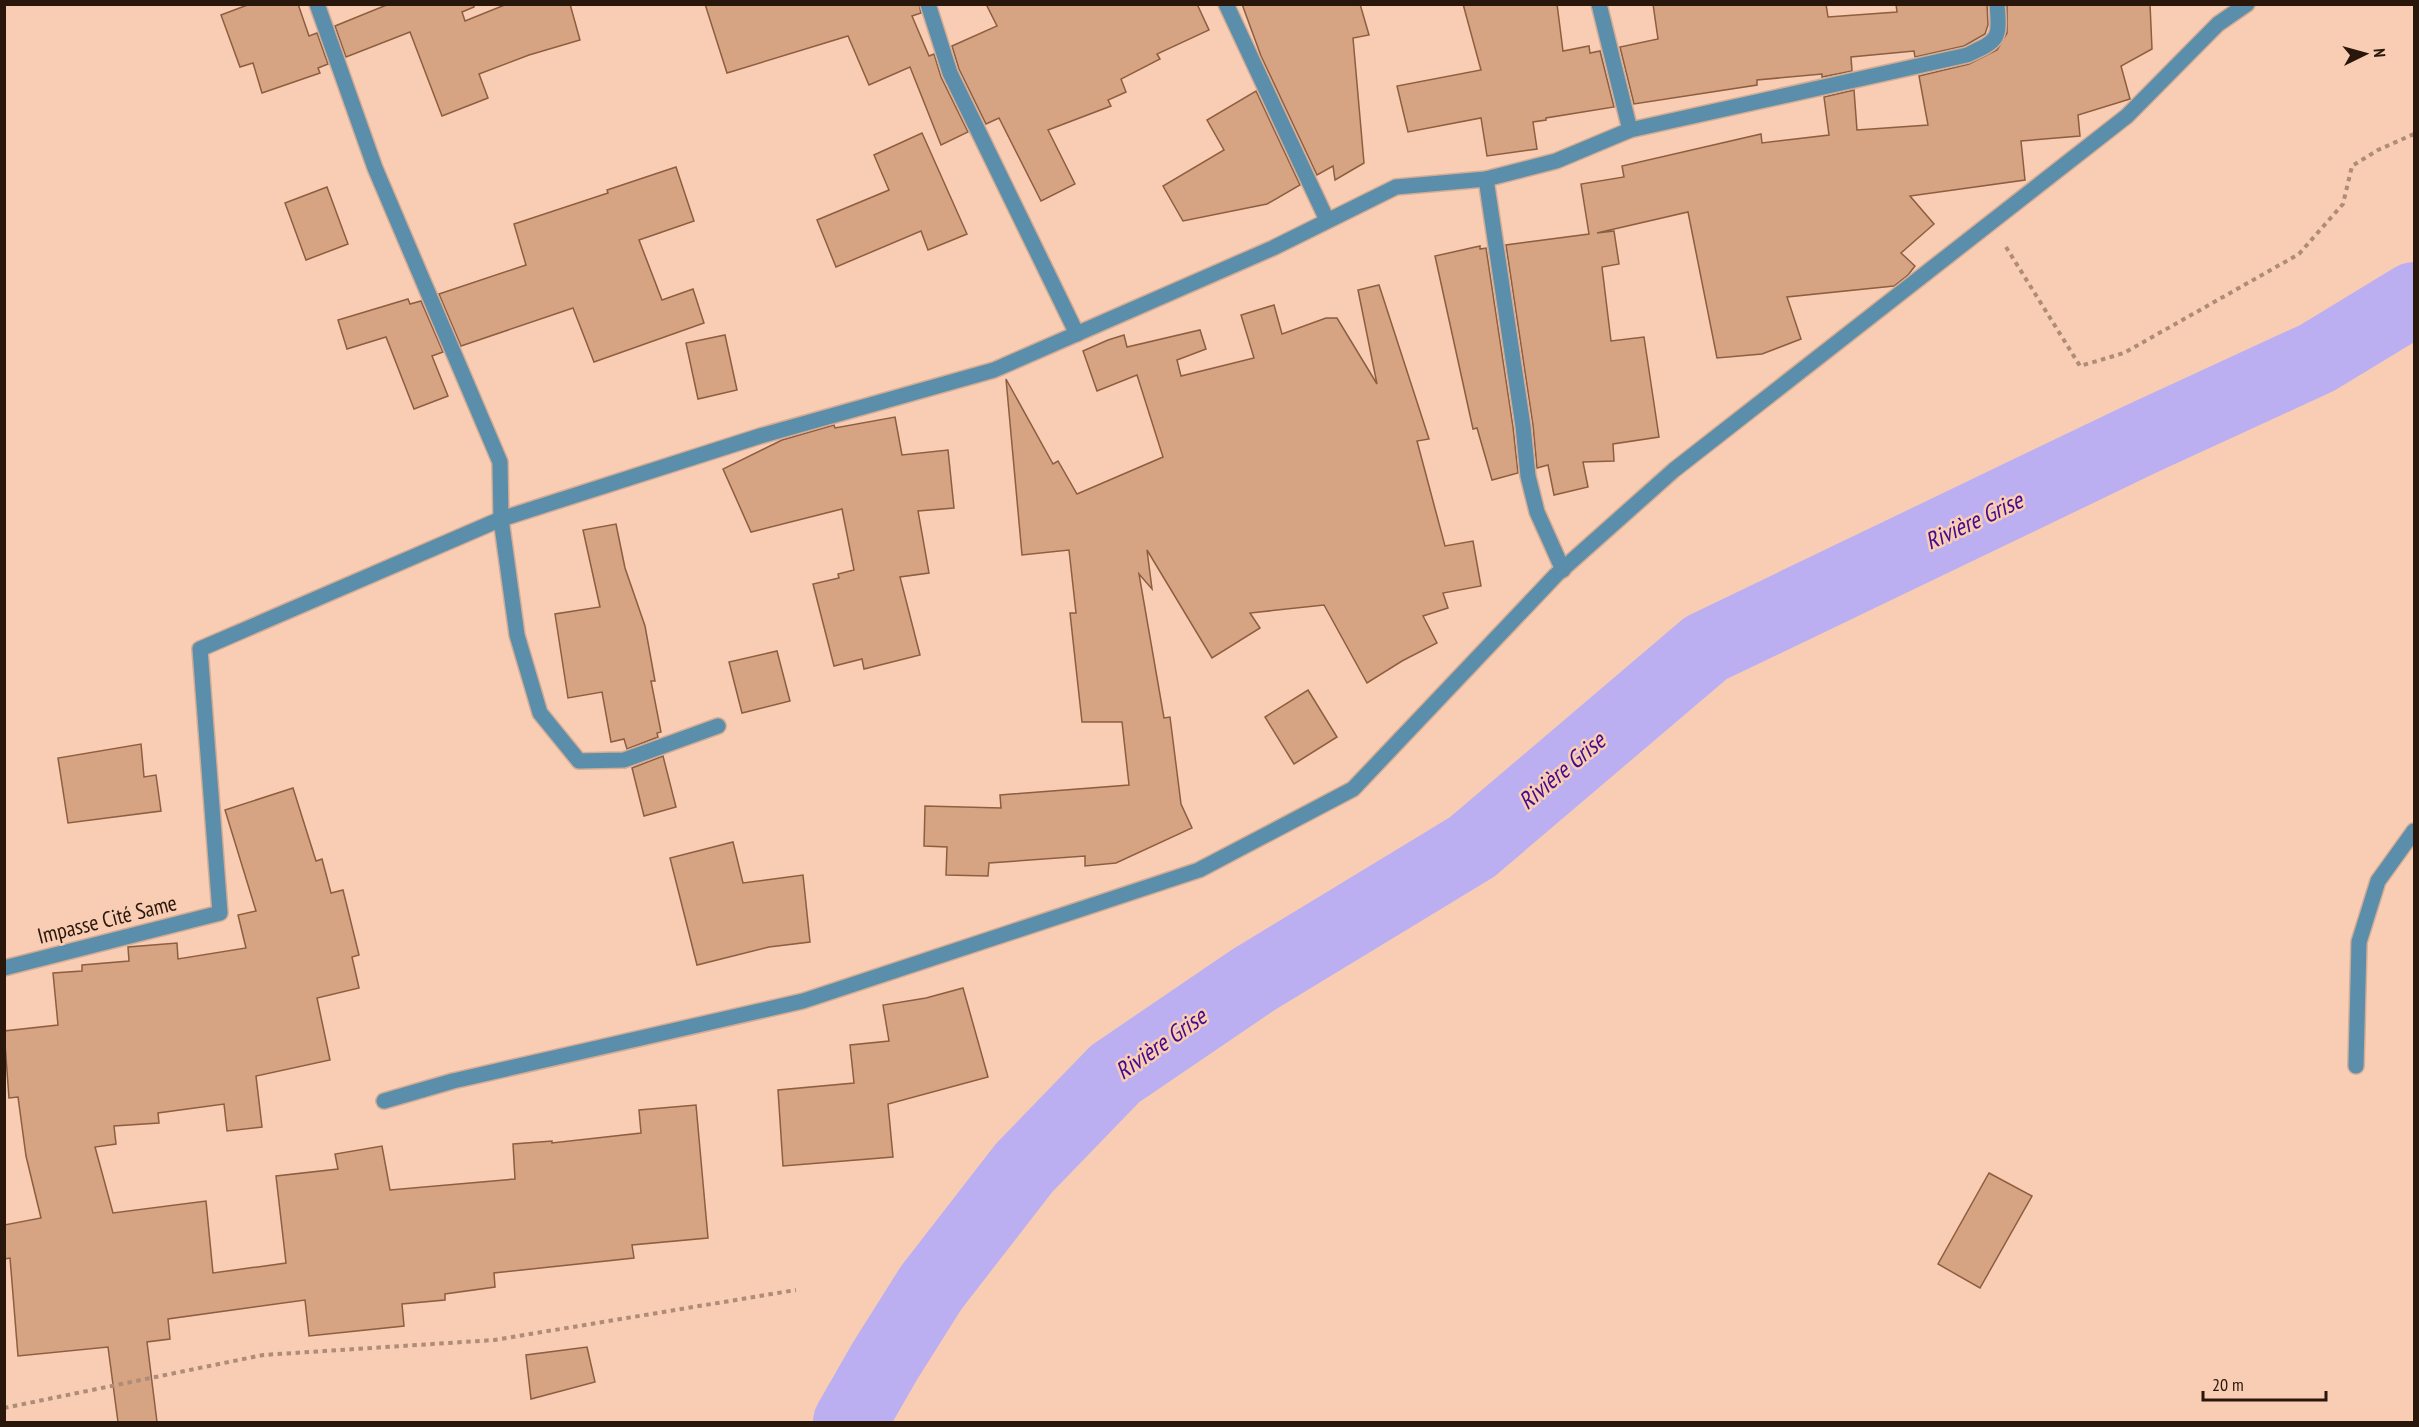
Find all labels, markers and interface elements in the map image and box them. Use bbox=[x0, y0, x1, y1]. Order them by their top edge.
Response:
north arrow bbox=[2335, 24, 2395, 84]
text: N bbox=[2370, 48, 2390, 58]
water label: Rivière Grise bbox=[1920, 484, 2030, 557]
water label: Rivière Grise bbox=[1512, 724, 1613, 816]
street label: Impasse Cité Same bbox=[34, 888, 180, 950]
water label: Rivière Grise bbox=[1109, 1000, 1214, 1086]
scale bar bbox=[2203, 1364, 2326, 1402]
text: 20 m bbox=[2212, 1373, 2244, 1396]

